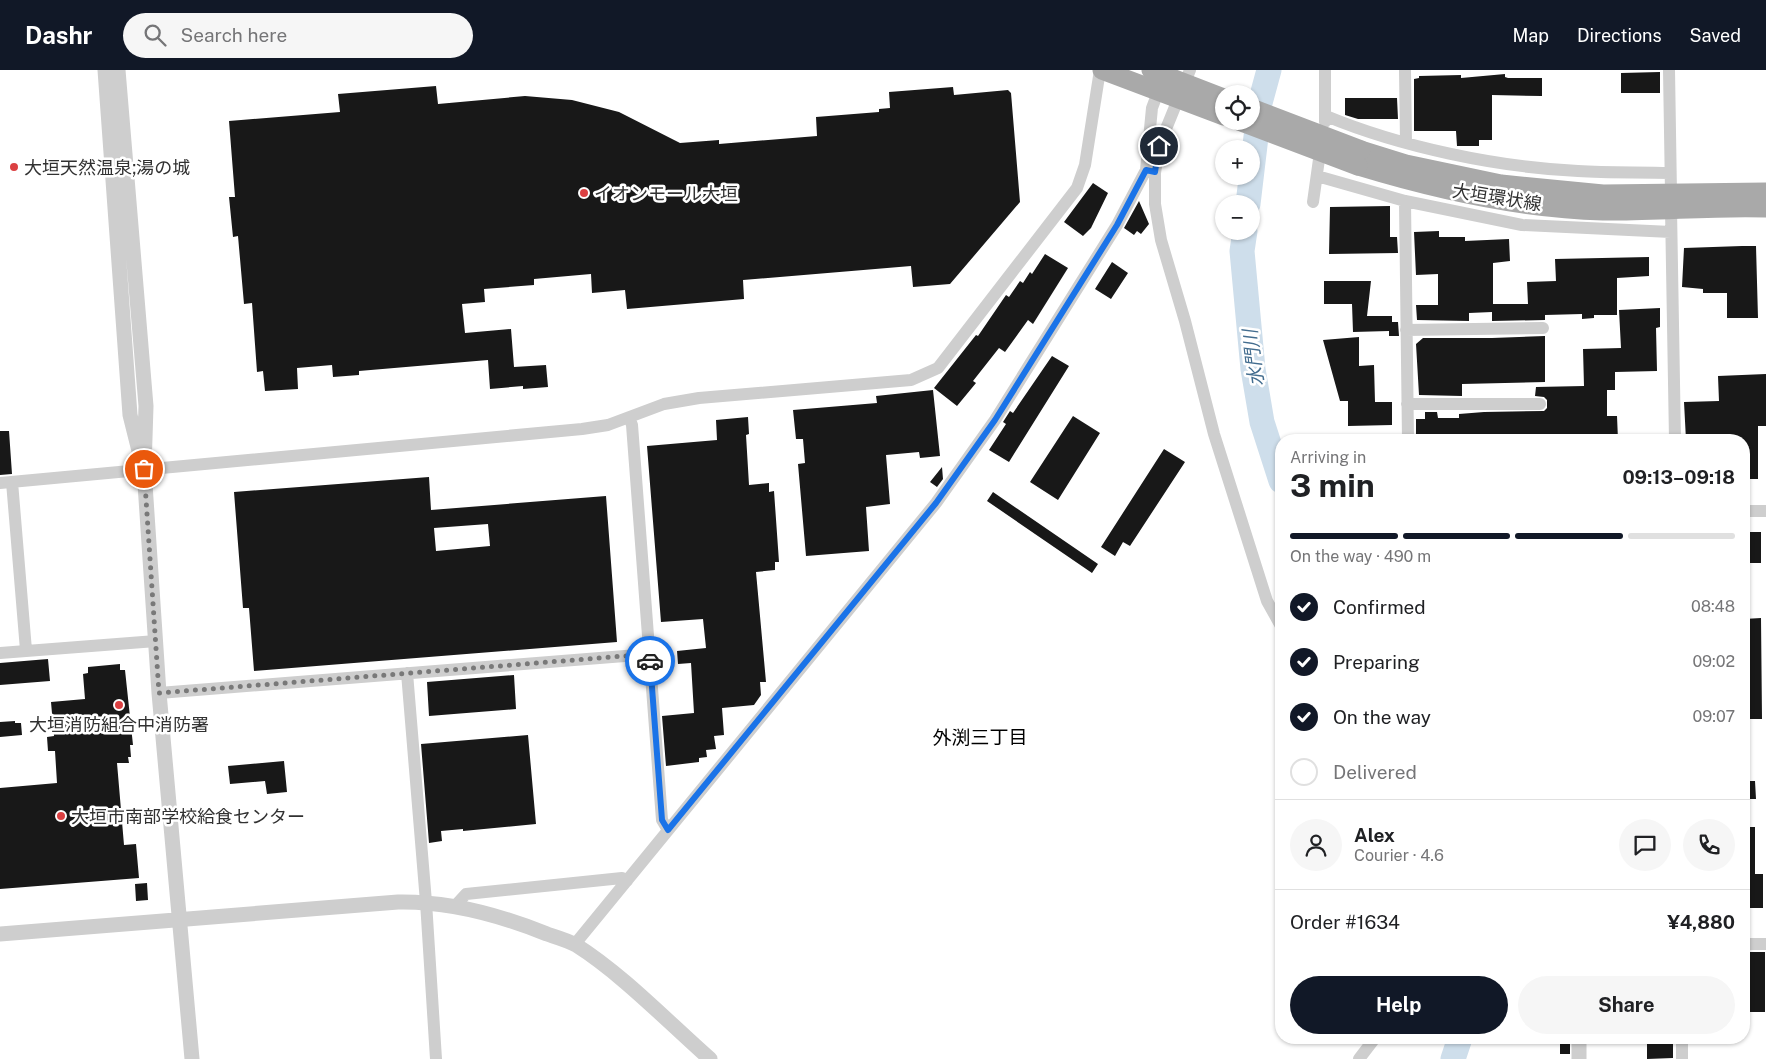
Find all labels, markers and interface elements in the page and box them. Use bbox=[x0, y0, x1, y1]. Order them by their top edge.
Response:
search box bbox=[123, 13, 473, 58]
text: Dashr bbox=[25, 21, 93, 49]
icon: search bbox=[141, 21, 169, 49]
text: Search here bbox=[181, 24, 287, 46]
text: Map bbox=[1512, 25, 1549, 46]
text: Directions bbox=[1577, 25, 1662, 46]
text: Saved bbox=[1690, 25, 1741, 46]
map controls bbox=[1215, 85, 1260, 240]
button: locate bbox=[1215, 85, 1260, 130]
pin bbox=[1138, 125, 1180, 167]
icon: home bbox=[1145, 132, 1173, 160]
button: + bbox=[1215, 140, 1260, 185]
place label: 大垣天然温泉;湯の城 bbox=[24, 157, 190, 178]
marker: 大垣天然温泉;湯の城 bbox=[8, 161, 20, 173]
street label: 大垣環状線 bbox=[1451, 180, 1543, 214]
place label: イオンモール大垣 bbox=[594, 183, 738, 204]
marker: イオンモール大垣 bbox=[578, 187, 590, 199]
button: − bbox=[1215, 195, 1260, 240]
water label: 水門川 bbox=[1238, 326, 1267, 388]
pin bbox=[123, 448, 165, 490]
text: Arriving in bbox=[1290, 448, 1366, 467]
icon: bag bbox=[130, 455, 158, 483]
text: 09:13–09:18 bbox=[1622, 466, 1735, 488]
text: 3 min bbox=[1290, 467, 1375, 504]
text: On the way · 490 m bbox=[1290, 547, 1431, 566]
icon: check bbox=[1290, 593, 1318, 621]
text: Confirmed bbox=[1333, 596, 1426, 618]
text: 08:48 bbox=[1691, 597, 1735, 616]
courier bbox=[625, 636, 675, 686]
icon: car bbox=[636, 647, 664, 675]
icon: check bbox=[1290, 648, 1318, 676]
text: Preparing bbox=[1333, 651, 1420, 673]
text: 09:02 bbox=[1692, 652, 1735, 671]
marker: 大垣消防組合中消防署 bbox=[113, 699, 125, 711]
icon: check bbox=[1290, 703, 1318, 731]
text: On the way bbox=[1333, 706, 1431, 728]
text: 09:07 bbox=[1693, 707, 1735, 726]
place label: 大垣消防組合中消防署 bbox=[29, 714, 209, 735]
district label: 外渕三丁目 bbox=[932, 726, 1028, 748]
text: Delivered bbox=[1333, 761, 1417, 783]
place label: 大垣市南部学校給食センター bbox=[71, 806, 305, 827]
marker: 大垣市南部学校給食センター bbox=[55, 810, 67, 822]
button: person bbox=[1290, 819, 1342, 871]
button: chat bbox=[1619, 819, 1671, 871]
button: phone bbox=[1683, 819, 1735, 871]
text: Alex bbox=[1354, 824, 1395, 846]
text: Courier · 4.6 bbox=[1354, 846, 1444, 865]
text: Order #1634 bbox=[1290, 911, 1400, 933]
text: ¥4,880 bbox=[1667, 911, 1735, 933]
button: Help bbox=[1290, 976, 1508, 1034]
button: Share bbox=[1518, 976, 1735, 1034]

